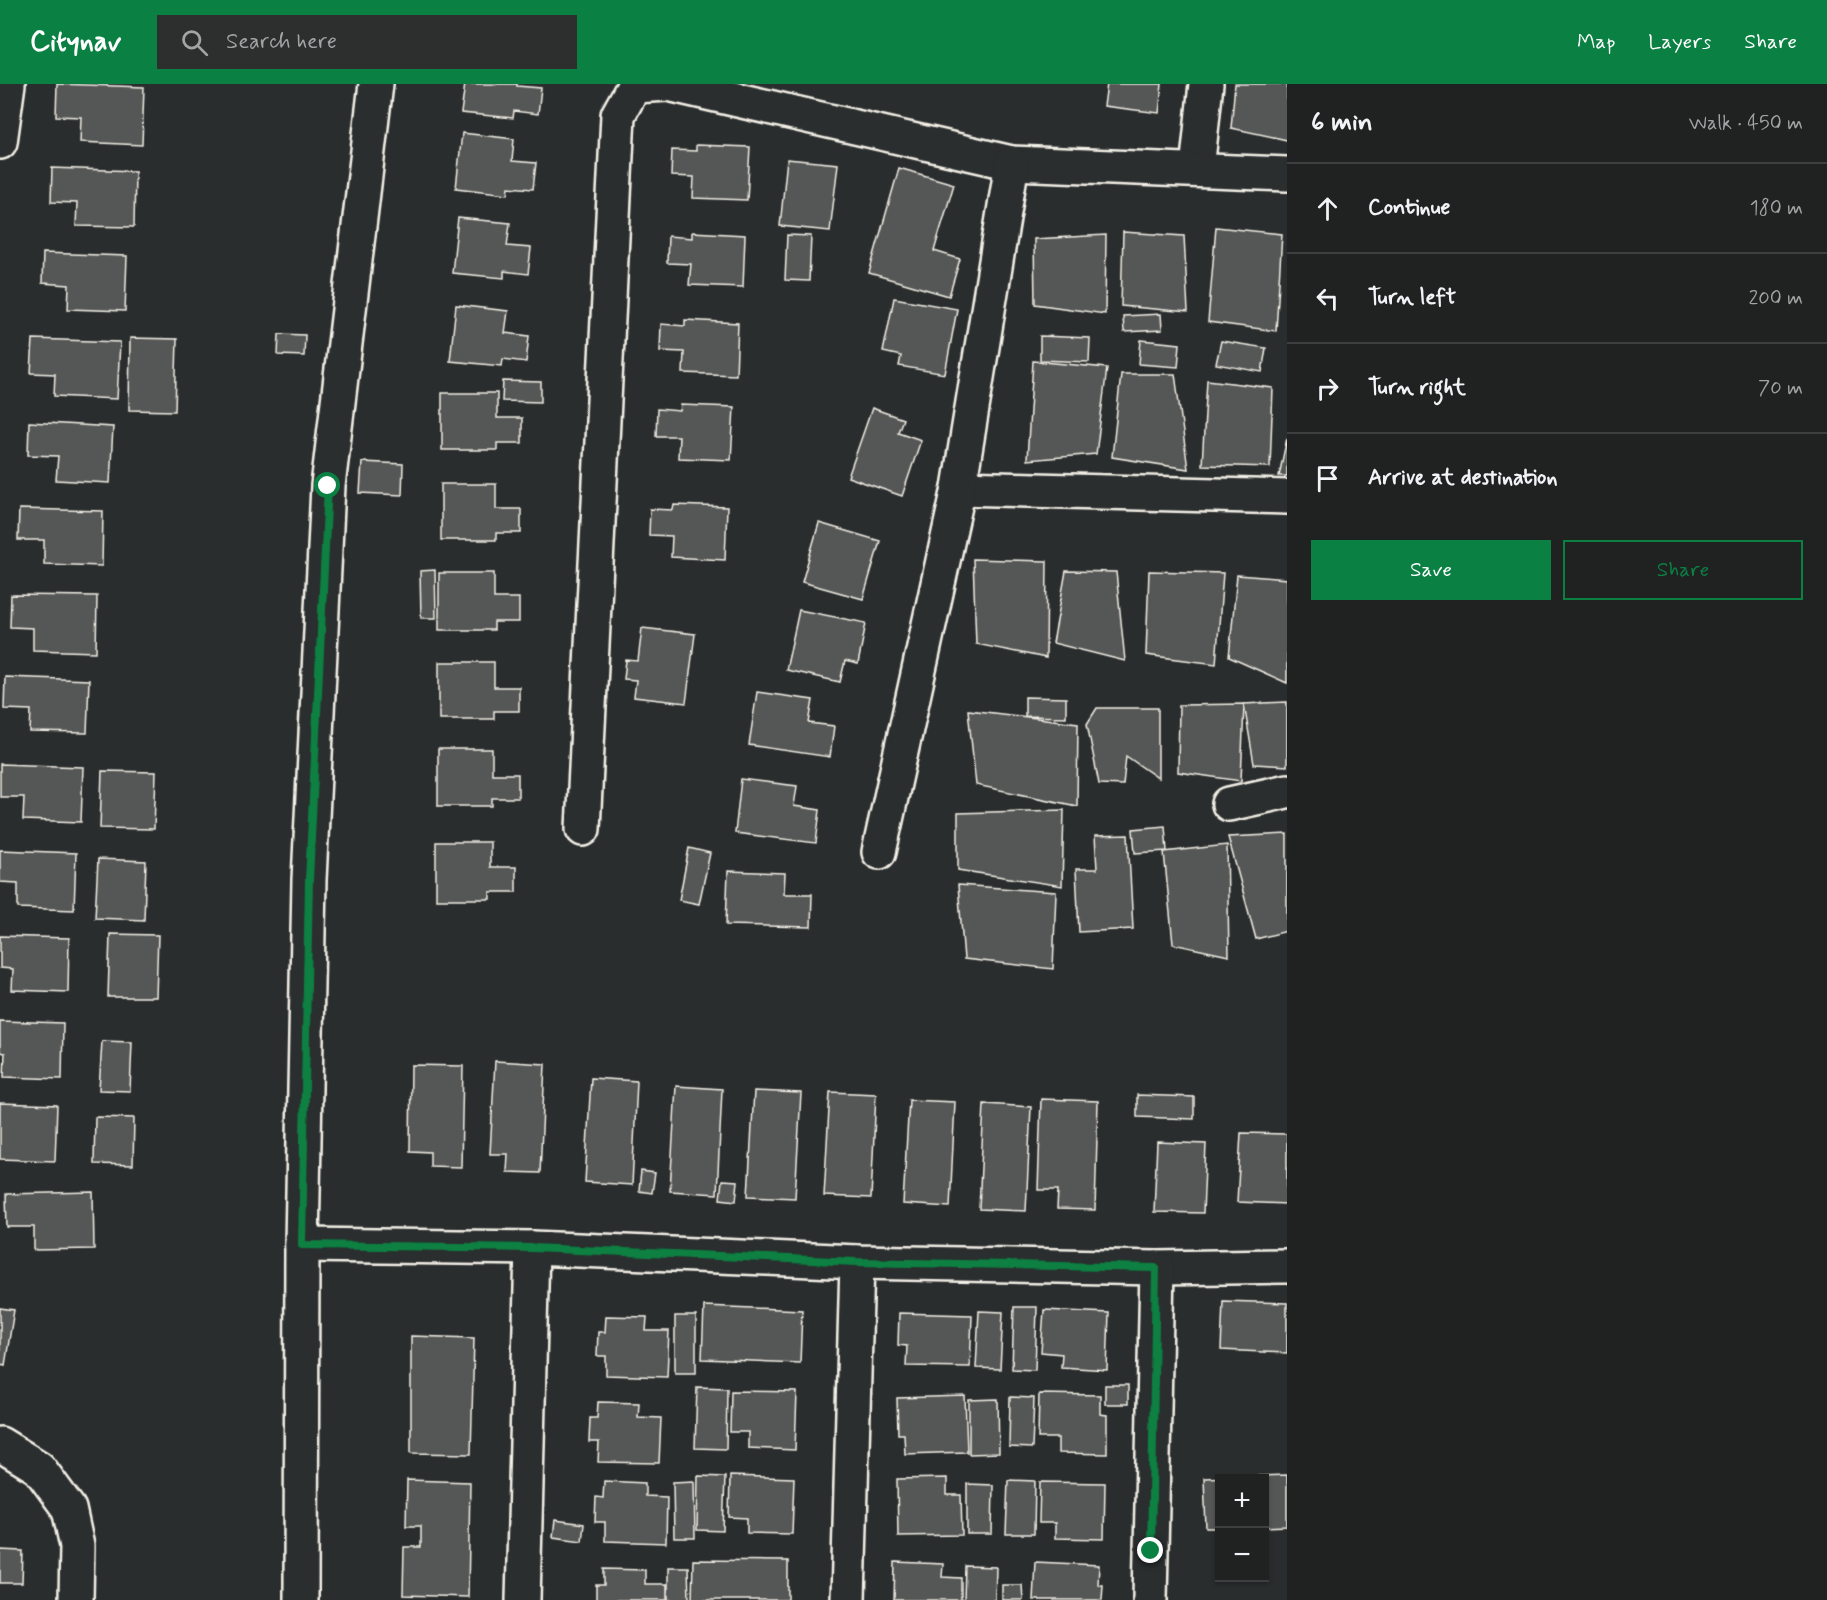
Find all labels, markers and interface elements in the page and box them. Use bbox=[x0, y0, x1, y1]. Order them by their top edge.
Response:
search box bbox=[157, 15, 577, 69]
text: Citynav bbox=[30, 24, 121, 61]
icon: search bbox=[178, 26, 211, 59]
text: Search here bbox=[226, 28, 337, 56]
text: Map bbox=[1577, 28, 1615, 56]
text: Layers bbox=[1648, 28, 1711, 56]
text: Share bbox=[1744, 28, 1797, 56]
text: 6 min bbox=[1311, 106, 1373, 140]
text: Walk · 450 m bbox=[1689, 110, 1803, 137]
icon: ahead bbox=[1311, 192, 1344, 225]
text: Continue bbox=[1368, 194, 1450, 222]
text: 180 m bbox=[1750, 195, 1803, 222]
icon: left bbox=[1311, 282, 1344, 315]
text: Turn left bbox=[1368, 284, 1456, 312]
text: 200 m bbox=[1748, 285, 1803, 312]
icon: right bbox=[1311, 372, 1344, 405]
text: Turn right bbox=[1368, 374, 1466, 402]
text: 70 m bbox=[1758, 375, 1803, 402]
icon: arrive bbox=[1311, 462, 1344, 495]
text: Arrive at destination bbox=[1368, 464, 1558, 492]
route start bbox=[314, 472, 340, 498]
button: Save bbox=[1311, 540, 1551, 600]
button: Share bbox=[1563, 540, 1803, 600]
map controls bbox=[1215, 1474, 1269, 1582]
button: + bbox=[1215, 1474, 1269, 1528]
button: − bbox=[1215, 1528, 1269, 1582]
route end bbox=[1137, 1537, 1163, 1563]

